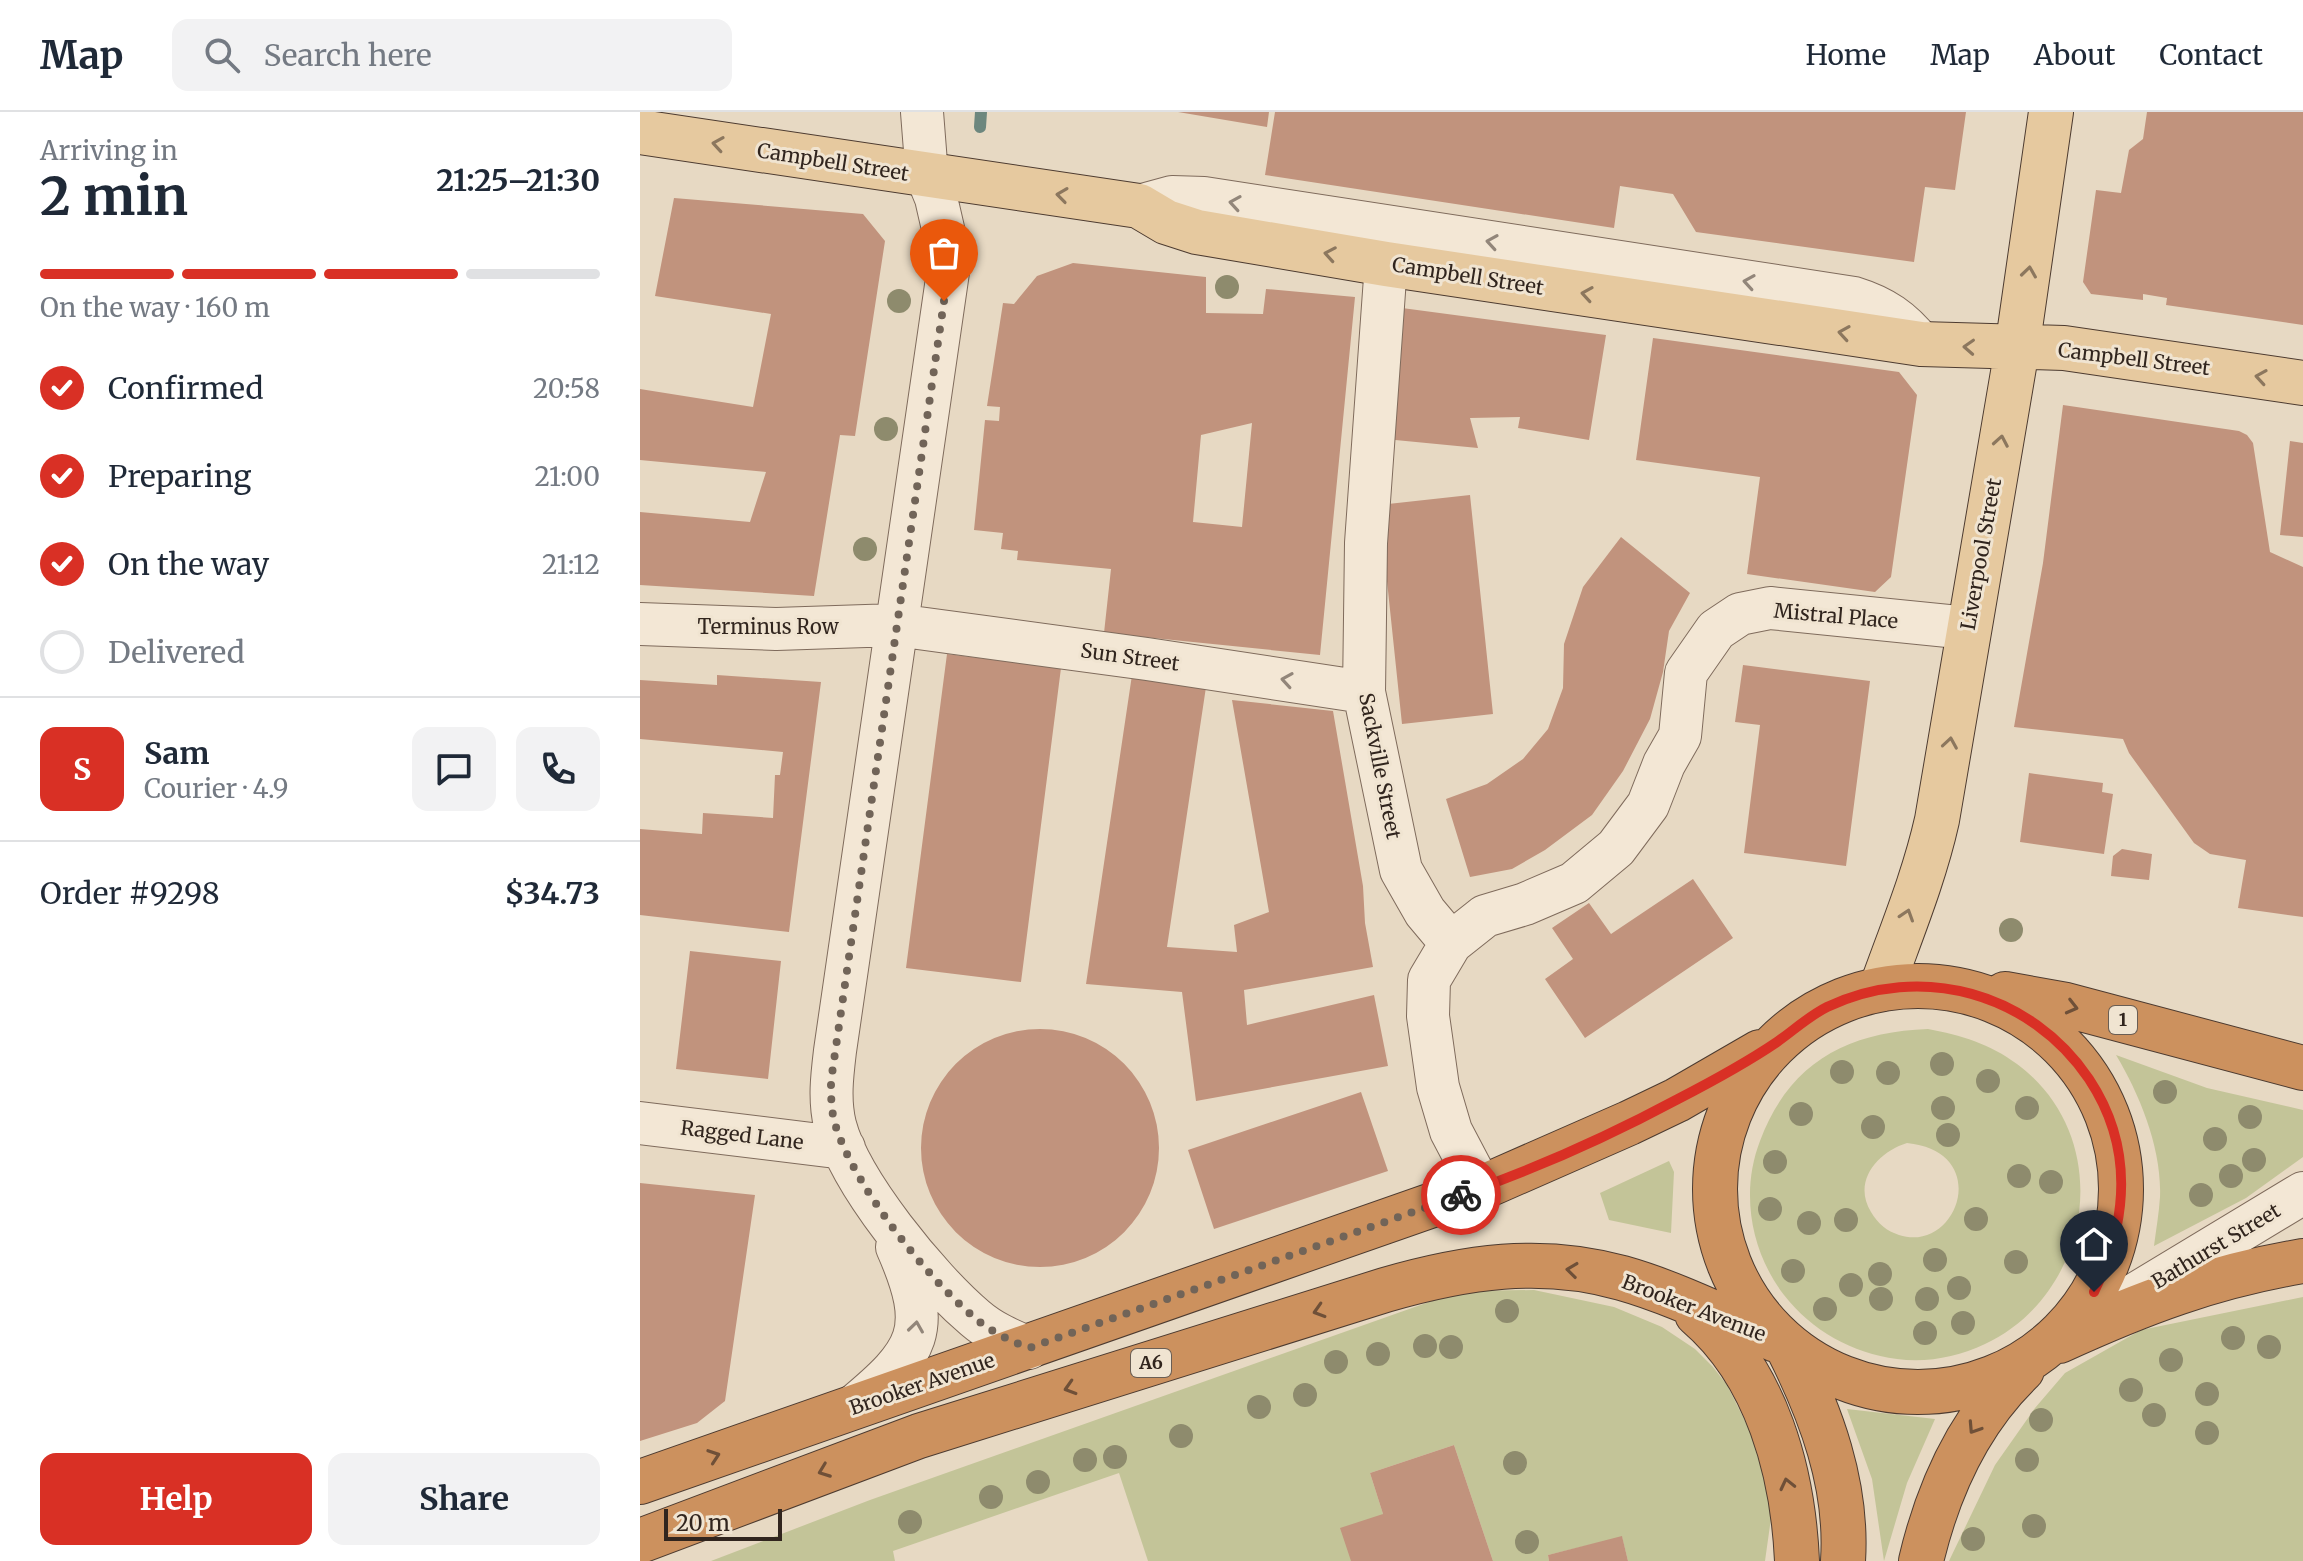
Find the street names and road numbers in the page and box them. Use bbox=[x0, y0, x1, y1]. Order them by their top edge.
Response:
street label: Campbell Street bbox=[756, 137, 911, 186]
street label: Campbell Street bbox=[1391, 251, 1546, 300]
street label: Campbell Street bbox=[2057, 337, 2212, 380]
street label: Liverpool Street bbox=[1955, 476, 2006, 632]
street label: Mistral Place bbox=[1773, 598, 1899, 633]
street label: Terminus Row bbox=[697, 614, 840, 639]
street label: Sun Street bbox=[1079, 637, 1181, 676]
street label: Sackville Street bbox=[1354, 691, 1407, 841]
road number: 1 bbox=[2109, 1006, 2137, 1034]
street label: Ragged Lane bbox=[679, 1115, 805, 1154]
street label: Bathurst Street bbox=[2147, 1197, 2285, 1294]
street label: Brooker Avenue bbox=[1619, 1269, 1770, 1346]
street label: Brooker Avenue bbox=[846, 1347, 998, 1420]
road number: A6 bbox=[1131, 1349, 1171, 1377]

